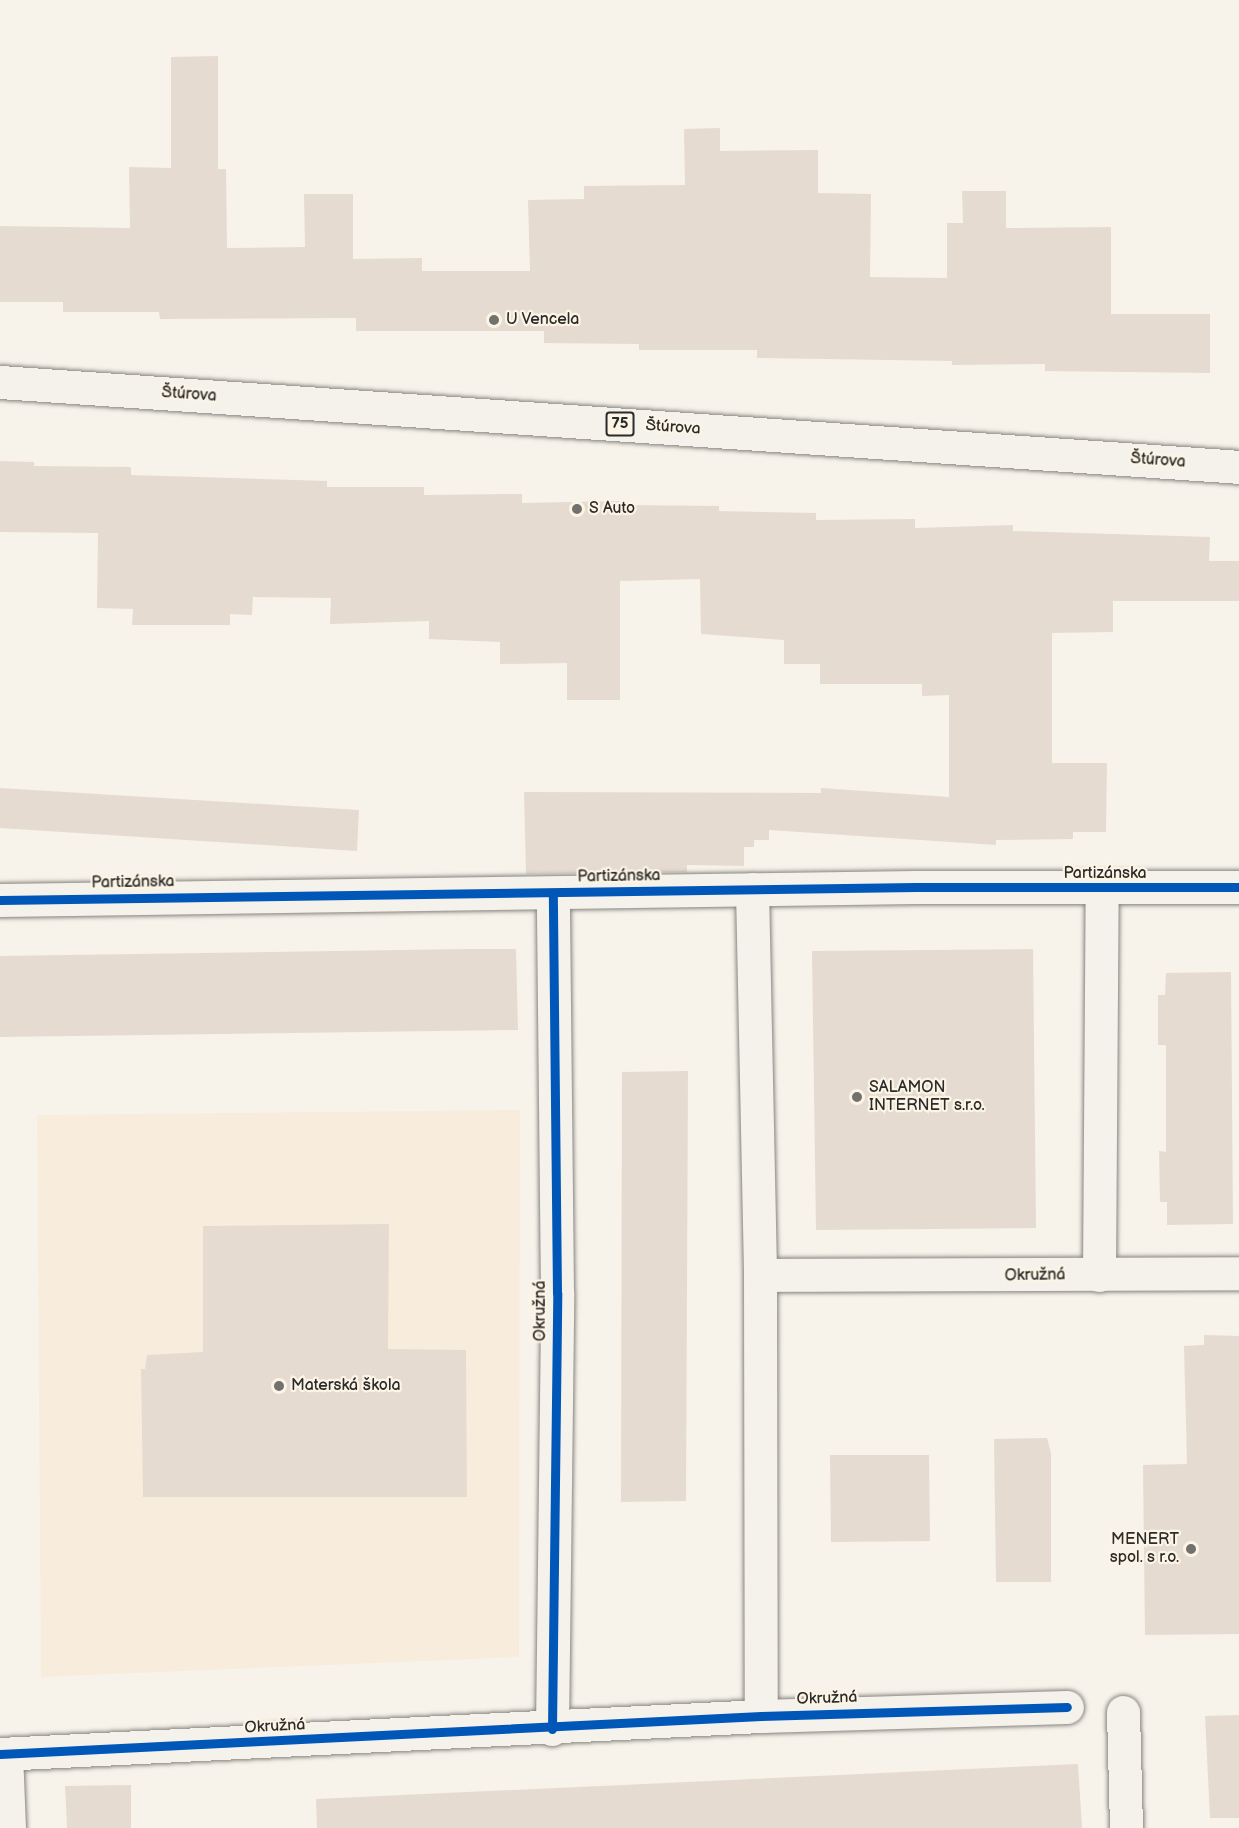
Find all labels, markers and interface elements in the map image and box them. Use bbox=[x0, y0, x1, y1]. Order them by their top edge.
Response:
place label: U Vencela bbox=[506, 310, 580, 330]
marker: U Vencela bbox=[487, 313, 501, 327]
street label: Štúrova bbox=[161, 383, 217, 407]
road number: 75 bbox=[605, 412, 635, 436]
street label: Štúrova bbox=[645, 416, 701, 440]
street label: Štúrova bbox=[1130, 449, 1186, 473]
place label: S Auto bbox=[589, 499, 635, 519]
marker: S Auto bbox=[570, 502, 584, 516]
street label: Partizánska bbox=[1063, 864, 1147, 884]
street label: Partizánska bbox=[577, 867, 661, 887]
street label: Partizánska bbox=[91, 873, 175, 893]
place label: SALAMON INTERNET s.r.o. bbox=[869, 1078, 985, 1116]
marker: SALAMON INTERNET s.r.o. bbox=[850, 1090, 864, 1104]
street label: Okružná bbox=[1004, 1266, 1066, 1286]
street label: Okružná bbox=[531, 1281, 551, 1341]
place label: Materská škola bbox=[291, 1376, 400, 1396]
marker: Materská škola bbox=[272, 1379, 286, 1393]
place label: MENERT spol. s r.o. bbox=[1110, 1530, 1179, 1568]
marker: MENERT spol. s r.o. bbox=[1184, 1542, 1198, 1556]
street label: Okružná bbox=[796, 1688, 858, 1710]
street label: Okružná bbox=[244, 1716, 306, 1738]

